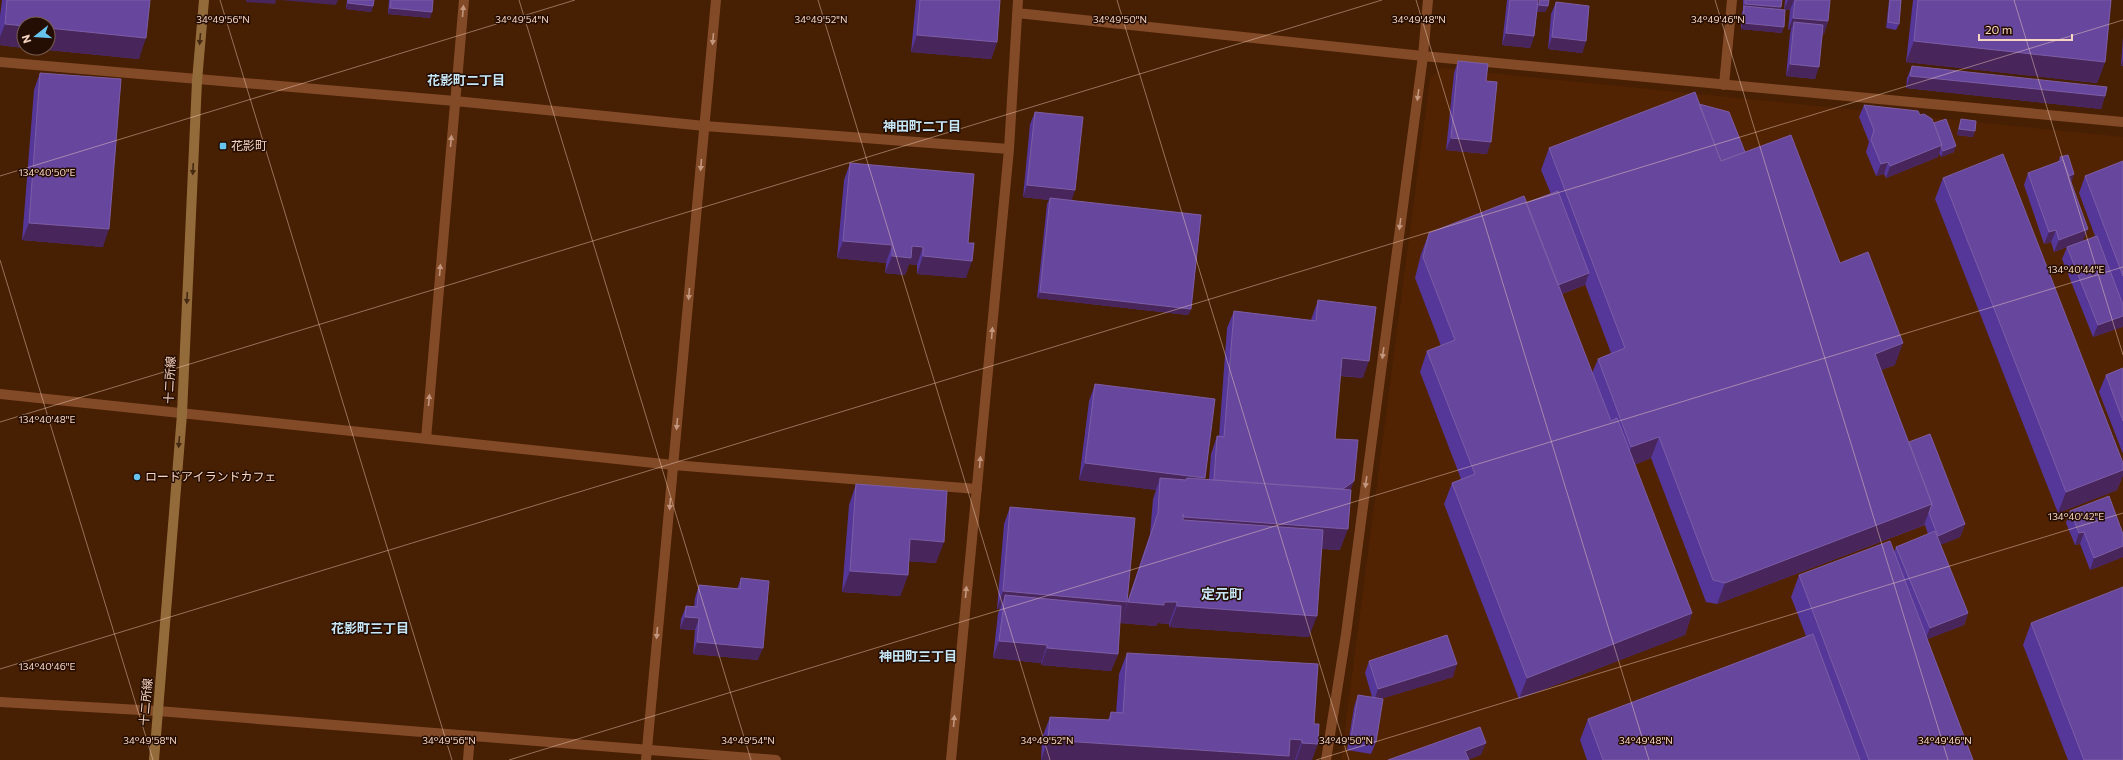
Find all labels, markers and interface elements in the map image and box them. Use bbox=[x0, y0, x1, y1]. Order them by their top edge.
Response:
one-way arrow bbox=[460, 5, 466, 17]
text: 34°49'56"N bbox=[196, 13, 250, 25]
text: 34°49'54"N bbox=[495, 13, 549, 25]
text: 34°49'52"N bbox=[794, 13, 848, 25]
text: 34°49'50"N bbox=[1093, 13, 1147, 25]
text: 34°49'48"N bbox=[1392, 13, 1446, 25]
text: 34°49'46"N bbox=[1691, 13, 1745, 25]
north arrow bbox=[16, 16, 56, 56]
scale bar bbox=[1979, 16, 2072, 42]
text: 20 m bbox=[1985, 22, 2012, 36]
text: N bbox=[19, 33, 33, 45]
one-way arrow bbox=[197, 33, 204, 45]
one-way arrow bbox=[709, 33, 716, 45]
district label: 花影町二丁目 bbox=[427, 72, 505, 88]
one-way arrow bbox=[1414, 89, 1421, 101]
district label: 神田町二丁目 bbox=[883, 118, 961, 134]
one-way arrow bbox=[448, 135, 455, 147]
place label: 花影町 bbox=[231, 138, 267, 152]
marker: 花影町 bbox=[218, 141, 228, 151]
one-way arrow bbox=[698, 159, 704, 171]
one-way arrow bbox=[190, 163, 196, 176]
text: 134°40'50"E bbox=[18, 166, 76, 178]
one-way arrow bbox=[1397, 218, 1404, 230]
text: 134°40'44"E bbox=[2048, 263, 2104, 275]
one-way arrow bbox=[437, 264, 444, 276]
one-way arrow bbox=[686, 288, 692, 300]
one-way arrow bbox=[184, 292, 190, 305]
one-way arrow bbox=[989, 327, 995, 339]
one-way arrow bbox=[1380, 347, 1387, 359]
street label: 十二所線 bbox=[161, 356, 177, 404]
one-way arrow bbox=[426, 394, 433, 406]
text: 134°40'48"E bbox=[19, 413, 76, 425]
one-way arrow bbox=[674, 418, 680, 430]
one-way arrow bbox=[176, 436, 183, 448]
one-way arrow bbox=[977, 456, 983, 469]
place label: ロードアイランドカフェ bbox=[145, 469, 276, 483]
marker: ロードアイランドカフェ bbox=[132, 472, 142, 482]
one-way arrow bbox=[1363, 476, 1369, 488]
one-way arrow bbox=[666, 498, 673, 510]
text: 134°40'42"E bbox=[2048, 510, 2104, 522]
district label: 定元町 bbox=[1201, 585, 1243, 602]
one-way arrow bbox=[963, 586, 970, 598]
district label: 花影町三丁目 bbox=[331, 620, 409, 636]
one-way arrow bbox=[654, 627, 661, 639]
district label: 神田町三丁目 bbox=[879, 648, 957, 664]
text: 134°40'46"E bbox=[19, 660, 76, 672]
street label: 十二所線 bbox=[136, 677, 154, 726]
one-way arrow bbox=[951, 715, 958, 727]
text: 34°49'58"N bbox=[123, 734, 177, 746]
text: 34°49'56"N bbox=[422, 734, 476, 746]
text: 34°49'54"N bbox=[721, 734, 775, 746]
text: 34°49'52"N bbox=[1020, 734, 1074, 746]
text: 34°49'50"N bbox=[1319, 734, 1373, 746]
text: 34°49'48"N bbox=[1619, 734, 1673, 746]
text: 34°49'46"N bbox=[1918, 734, 1972, 746]

